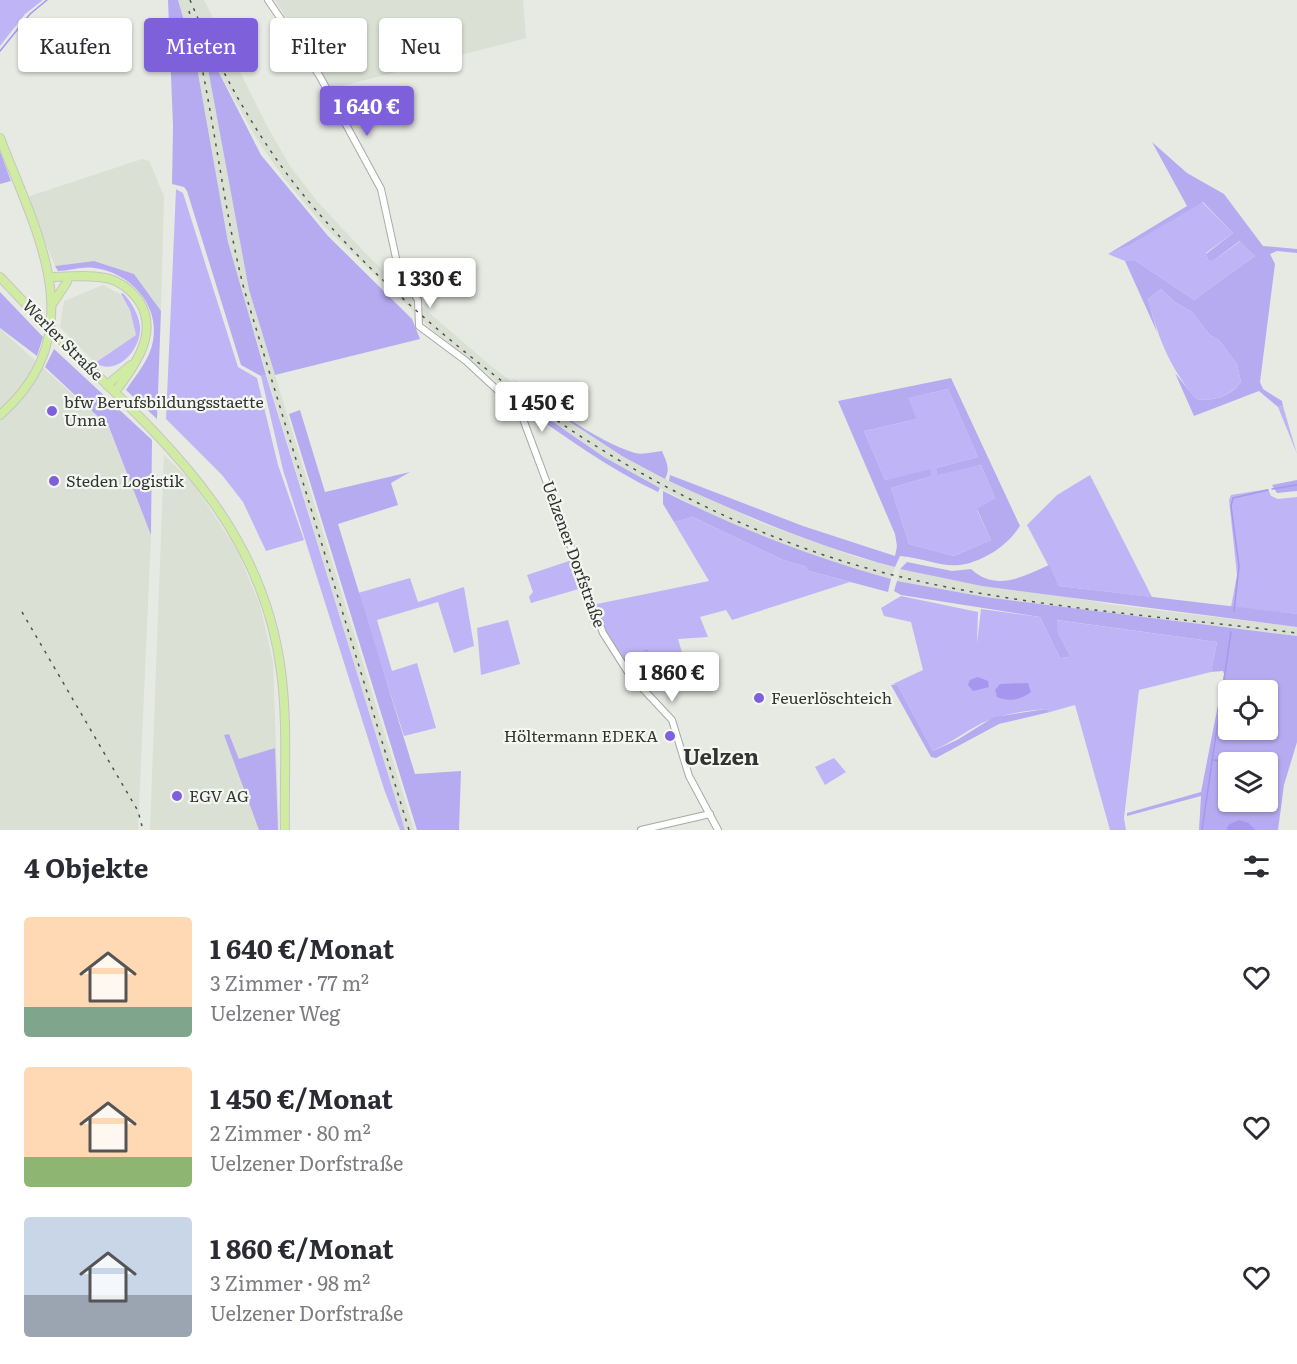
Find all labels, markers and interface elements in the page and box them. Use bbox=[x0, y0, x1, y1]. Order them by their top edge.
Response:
chip: Kaufen bbox=[18, 18, 132, 72]
chip: Mieten bbox=[144, 18, 258, 72]
chip: Filter bbox=[270, 18, 367, 72]
chip: Neu bbox=[379, 18, 462, 72]
pin: 1 640 € bbox=[312, 86, 422, 137]
text: 1 640 € bbox=[334, 90, 400, 120]
pin: 1 330 € bbox=[375, 258, 485, 309]
text: 1 330 € bbox=[398, 262, 462, 292]
street label: Werler Straße bbox=[18, 293, 110, 385]
pin: 1 450 € bbox=[487, 382, 597, 433]
text: 1 450 € bbox=[509, 386, 575, 416]
place label: bfw Berufsbildungsstaette Unna bbox=[64, 389, 264, 431]
marker: bfw Berufsbildungsstaette Unna bbox=[45, 404, 59, 418]
place label: Steden Logistik bbox=[66, 468, 184, 492]
marker: Steden Logistik bbox=[47, 474, 61, 488]
street label: Uelzener Dorfstraße bbox=[537, 477, 613, 630]
pin: 1 860 € bbox=[617, 652, 727, 703]
text: 1 860 € bbox=[639, 656, 705, 686]
map controls bbox=[1218, 680, 1278, 812]
button: locate bbox=[1218, 680, 1278, 740]
place label: Feuerlöschteich bbox=[771, 685, 892, 709]
marker: Feuerlöschteich bbox=[752, 691, 766, 705]
place label: Höltermann EDEKA bbox=[504, 723, 658, 747]
marker: Höltermann EDEKA bbox=[663, 729, 677, 743]
district label: Uelzen bbox=[683, 739, 759, 772]
button: layers bbox=[1218, 752, 1278, 812]
place label: EGV AG bbox=[189, 783, 249, 807]
marker: EGV AG bbox=[170, 789, 184, 803]
text: 4 Objekte bbox=[24, 847, 148, 886]
icon: filters bbox=[1240, 850, 1273, 883]
text: 1 640 €/Monat bbox=[210, 928, 394, 967]
icon: home bbox=[72, 941, 144, 1013]
icon: heart bbox=[1240, 961, 1273, 994]
text: 3 Zimmer · 77 m² bbox=[210, 967, 369, 997]
text: Uelzener Weg bbox=[210, 997, 340, 1027]
text: 1 450 €/Monat bbox=[210, 1078, 393, 1117]
icon: home bbox=[72, 1091, 144, 1163]
icon: heart bbox=[1240, 1111, 1273, 1144]
text: 2 Zimmer · 80 m² bbox=[210, 1117, 371, 1147]
text: Uelzener Dorfstraße bbox=[210, 1147, 403, 1177]
text: 1 860 €/Monat bbox=[210, 1228, 394, 1267]
icon: home bbox=[72, 1241, 144, 1313]
icon: heart bbox=[1240, 1261, 1273, 1294]
text: 3 Zimmer · 98 m² bbox=[210, 1267, 370, 1297]
text: Uelzener Dorfstraße bbox=[210, 1297, 403, 1327]

